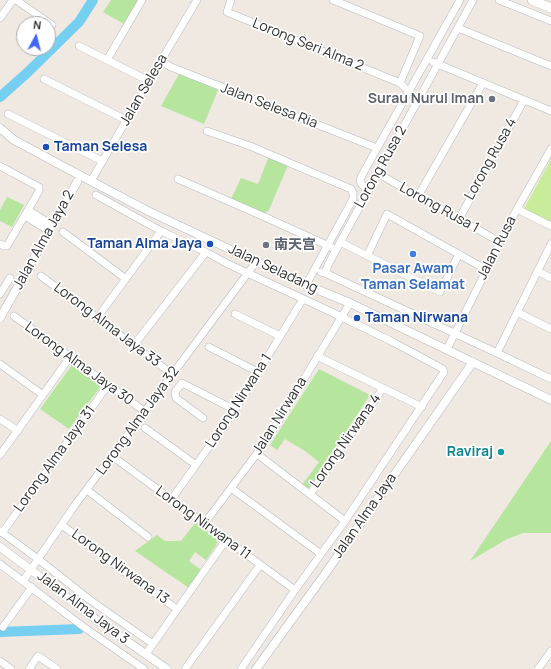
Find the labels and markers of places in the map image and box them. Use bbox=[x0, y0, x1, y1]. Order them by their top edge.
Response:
place label: Surau Nurul Iman bbox=[368, 91, 484, 107]
marker: Surau Nurul Iman bbox=[487, 94, 497, 104]
place label: Taman Selesa bbox=[54, 139, 147, 155]
marker: Taman Selesa bbox=[41, 142, 51, 152]
place label: Taman Alma Jaya bbox=[87, 236, 202, 252]
place label: 南天宫 bbox=[274, 237, 316, 253]
marker: Taman Alma Jaya bbox=[205, 239, 215, 249]
marker: 南天宫 bbox=[261, 240, 271, 250]
marker: Pasar Awam Taman Selamat bbox=[408, 249, 418, 259]
place label: Pasar Awam Taman Selamat bbox=[361, 261, 465, 294]
place label: Taman Nirwana bbox=[365, 310, 468, 326]
marker: Taman Nirwana bbox=[352, 313, 362, 323]
place label: Raviraj bbox=[447, 444, 493, 460]
marker: Raviraj bbox=[496, 447, 506, 457]

